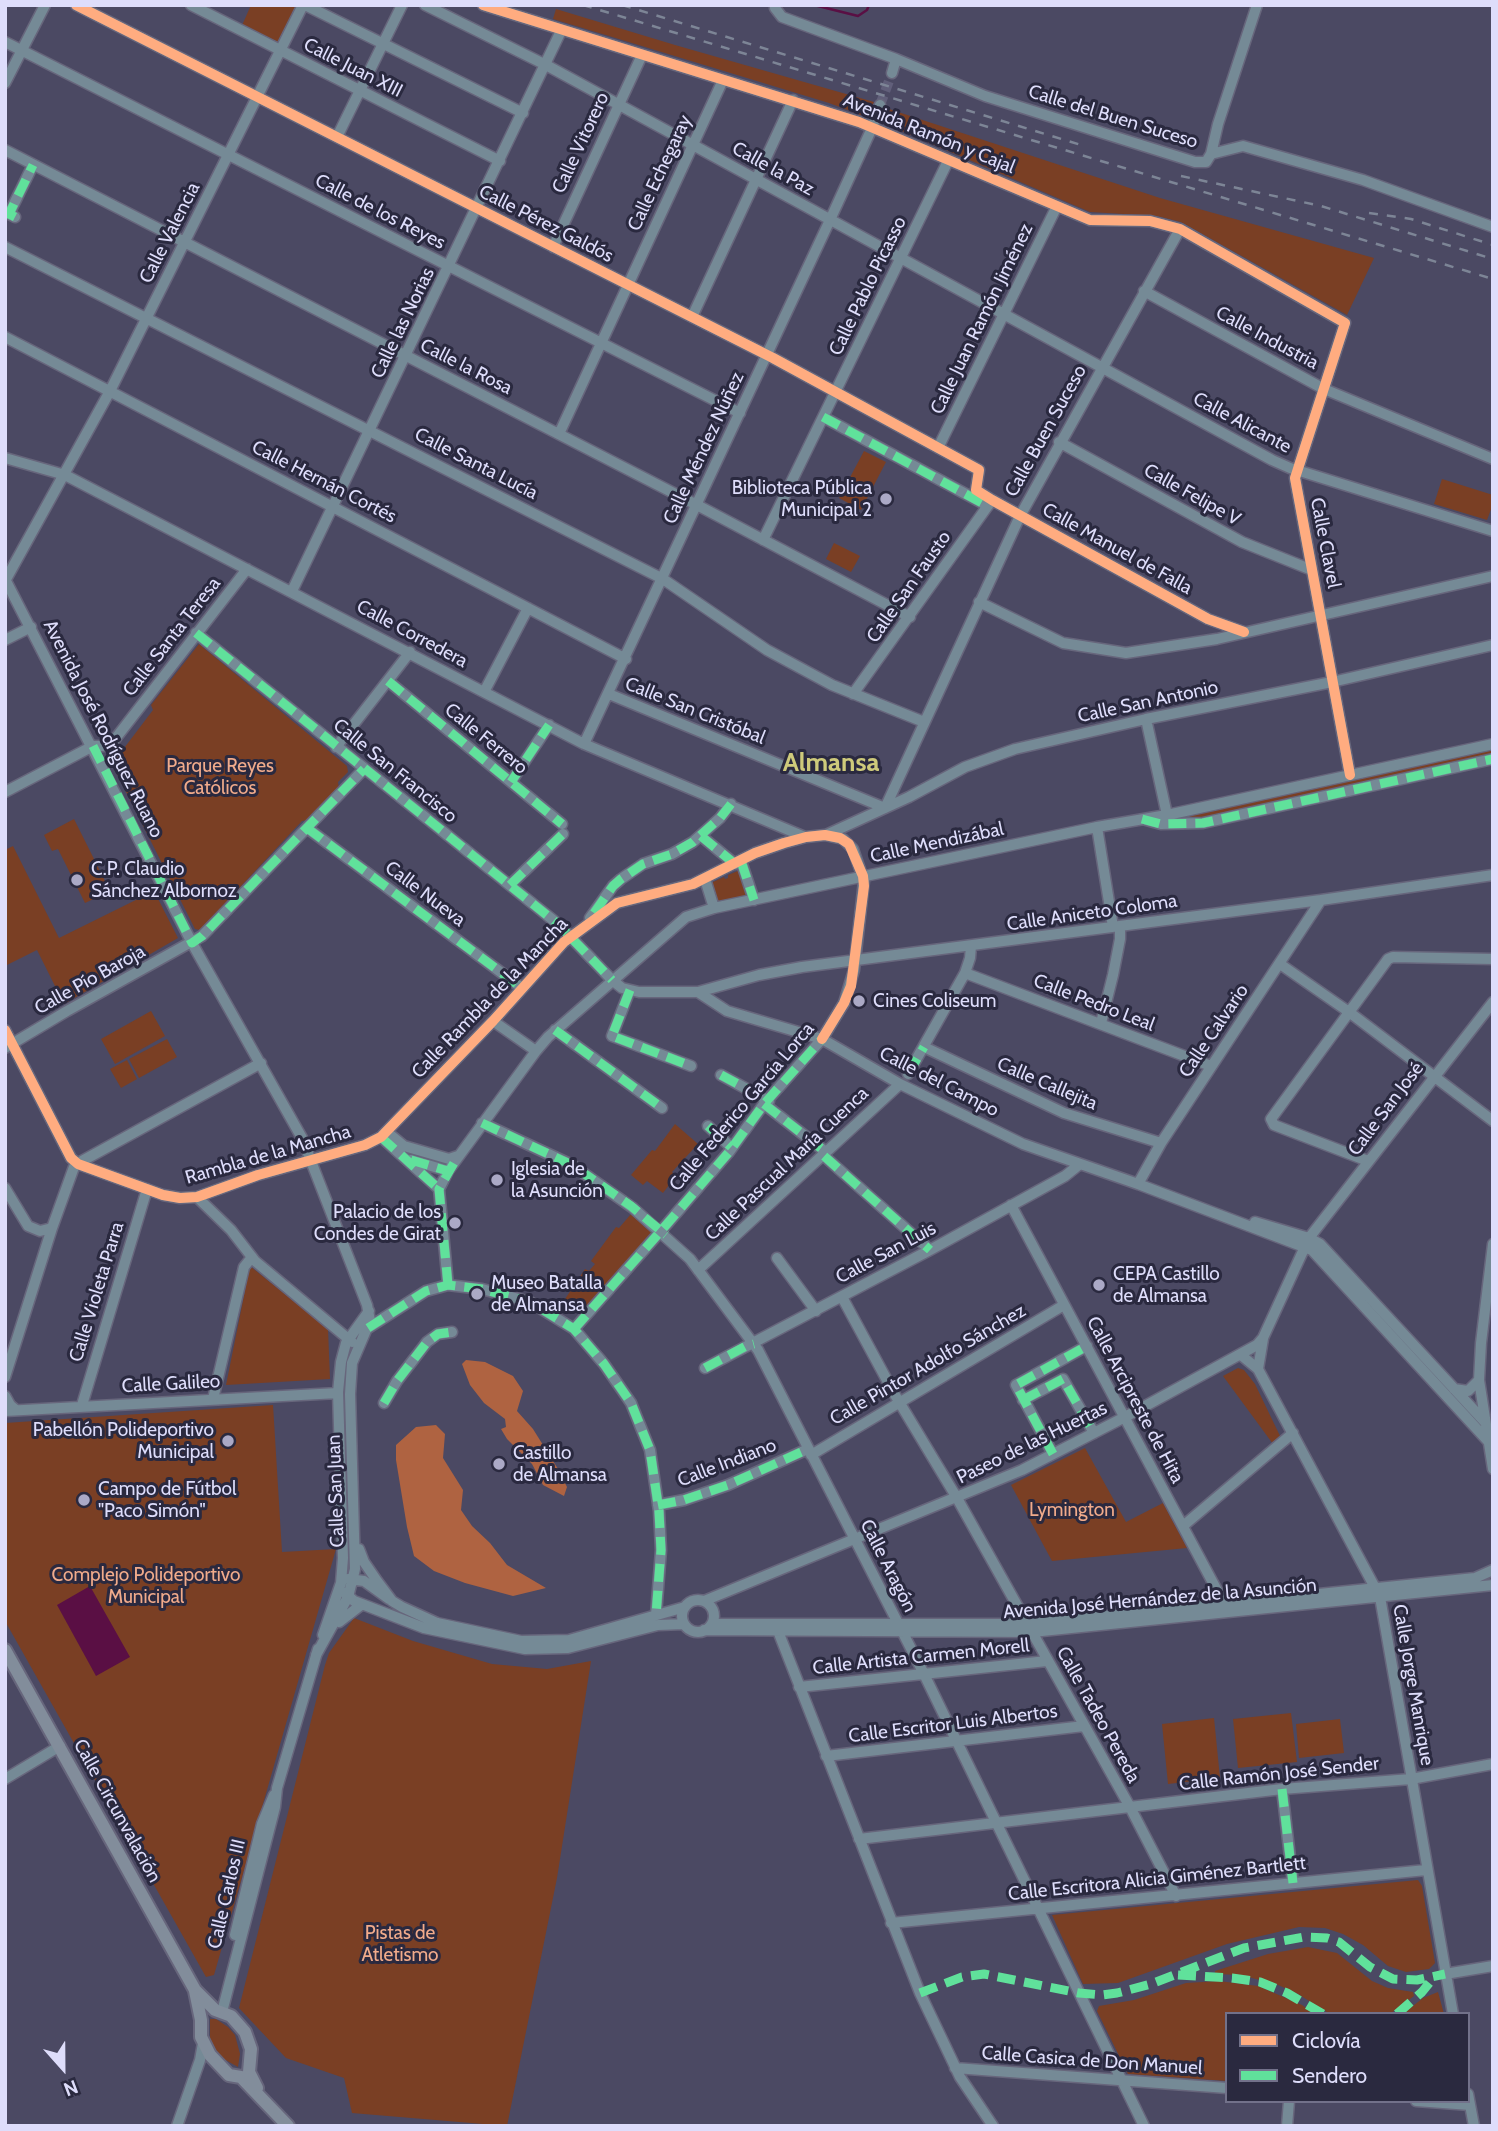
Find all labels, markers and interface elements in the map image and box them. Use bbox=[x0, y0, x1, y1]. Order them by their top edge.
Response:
street label: Calle Juan XIII bbox=[300, 33, 406, 103]
street label: Calle del Buen Suceso bbox=[1025, 80, 1201, 154]
street label: Calle Vitorero bbox=[548, 89, 614, 197]
street label: Avenida Ramón y Cajal bbox=[840, 89, 1018, 179]
street label: Calle Echegaray bbox=[623, 111, 697, 235]
street label: Calle la Paz bbox=[728, 137, 818, 201]
street label: Calle de los Reyes bbox=[311, 169, 449, 255]
street label: Calle Valencia bbox=[135, 179, 205, 287]
street label: Calle Pérez Galdós bbox=[475, 180, 617, 268]
street label: Calle Pablo Picasso bbox=[824, 213, 912, 359]
street label: Calle Juan Ramón Jiménez bbox=[926, 220, 1038, 418]
street label: Calle las Norias bbox=[366, 264, 440, 382]
street label: Calle Industria bbox=[1212, 301, 1322, 375]
street label: Calle la Rosa bbox=[416, 334, 516, 400]
street label: Calle Buen Suceso bbox=[1000, 361, 1092, 501]
street label: Calle Méndez Núñez bbox=[659, 368, 749, 528]
street label: Calle Alicante bbox=[1189, 388, 1295, 458]
street label: Calle Santa Lucía bbox=[411, 423, 541, 505]
street label: Calle Hernán Cortés bbox=[248, 436, 400, 528]
street label: Calle Felipe V bbox=[1140, 459, 1244, 531]
place label: Biblioteca Pública Municipal 2 bbox=[732, 477, 872, 521]
marker: Biblioteca Pública Municipal 2 bbox=[878, 491, 894, 507]
street label: Calle Clavel bbox=[1305, 496, 1345, 590]
street label: Calle Manuel de Falla bbox=[1038, 498, 1196, 600]
street label: Calle San Fausto bbox=[862, 527, 956, 647]
street label: Calle Santa Teresa bbox=[118, 573, 226, 701]
street label: Calle Corredera bbox=[353, 595, 471, 673]
street label: Avenida José Rodríguez Ruano bbox=[38, 616, 168, 842]
street label: Calle San Cristóbal bbox=[622, 672, 768, 750]
street label: Calle San Antonio bbox=[1076, 676, 1220, 728]
street label: Calle Ferrero bbox=[440, 699, 532, 779]
street label: Calle San Francisco bbox=[328, 714, 462, 828]
district label: Almansa bbox=[783, 747, 879, 779]
park label: Parque Reyes Católicos bbox=[166, 755, 274, 799]
street label: Calle Mendizábal bbox=[868, 818, 1006, 868]
street label: Calle Nueva bbox=[380, 856, 470, 932]
place label: C.P. Claudio Sánchez Albornoz bbox=[91, 858, 237, 902]
marker: C.P. Claudio Sánchez Albornoz bbox=[69, 872, 85, 888]
street label: Calle Aniceto Coloma bbox=[1005, 890, 1179, 936]
street label: Calle Rambla de la Mancha bbox=[407, 913, 573, 1083]
street label: Calle Pío Baroja bbox=[31, 940, 149, 1020]
street label: Calle Pedro Leal bbox=[1030, 969, 1158, 1037]
street label: Calle Calvario bbox=[1174, 980, 1254, 1082]
place label: Cines Coliseum bbox=[873, 990, 996, 1012]
marker: Cines Coliseum bbox=[851, 993, 867, 1009]
street label: Calle Federico García Lorca bbox=[665, 1018, 819, 1196]
street label: Calle del Campo bbox=[875, 1042, 1003, 1122]
street label: Calle Callejita bbox=[993, 1053, 1101, 1115]
street label: Calle San José bbox=[1343, 1058, 1429, 1160]
street label: Calle Pascual María Cuenca bbox=[701, 1082, 873, 1246]
street label: Rambla de la Mancha bbox=[183, 1120, 353, 1190]
place label: Iglesia de la Asunción bbox=[511, 1158, 603, 1202]
marker: Iglesia de la Asunción bbox=[489, 1172, 505, 1188]
place label: Palacio de los Condes de Girat bbox=[314, 1201, 441, 1245]
marker: Palacio de los Condes de Girat bbox=[447, 1215, 463, 1231]
street label: Calle San Luis bbox=[832, 1217, 940, 1289]
street label: Calle Violeta Parra bbox=[65, 1219, 129, 1365]
place label: CEPA Castillo de Almansa bbox=[1113, 1263, 1220, 1307]
place label: Museo Batalla de Almansa bbox=[491, 1272, 602, 1316]
marker: CEPA Castillo de Almansa bbox=[1091, 1277, 1107, 1293]
marker: Museo Batalla de Almansa bbox=[469, 1286, 485, 1302]
street label: Calle Pintor Adolfo Sánchez bbox=[826, 1300, 1030, 1430]
street label: Calle Arcipreste de Hita bbox=[1081, 1313, 1189, 1487]
street label: Calle Galileo bbox=[121, 1370, 221, 1398]
street label: Paseo de las Huertas bbox=[953, 1397, 1111, 1489]
place label: Pabellón Polideportivo Municipal bbox=[33, 1419, 214, 1463]
marker: Pabellón Polideportivo Municipal bbox=[220, 1433, 236, 1449]
street label: Calle San Juan bbox=[323, 1434, 349, 1548]
street label: Calle Indiano bbox=[674, 1434, 780, 1492]
place label: Castillo de Almansa bbox=[513, 1442, 607, 1486]
marker: Castillo de Almansa bbox=[491, 1456, 507, 1472]
place label: Campo de Fútbol "Paco Simón" bbox=[98, 1478, 236, 1522]
marker: Campo de Fútbol "Paco Simón" bbox=[76, 1492, 92, 1508]
park label: Lymington bbox=[1029, 1499, 1115, 1521]
street label: Calle Aragón bbox=[855, 1516, 921, 1616]
park label: Complejo Polideportivo Municipal bbox=[52, 1564, 240, 1608]
street label: Avenida José Hernández de la Asunción bbox=[1002, 1574, 1318, 1624]
street label: Calle Jorge Manrique bbox=[1388, 1603, 1438, 1767]
street label: Calle Artista Carmen Morell bbox=[812, 1634, 1030, 1680]
street label: Calle Tadeo Pereda bbox=[1051, 1643, 1145, 1787]
street label: Calle Escritor Luis Albertos bbox=[847, 1700, 1059, 1748]
street label: Calle Circunvalación bbox=[68, 1735, 166, 1887]
street label: Calle Ramón José Sender bbox=[1178, 1752, 1380, 1796]
street label: Calle Carlos III bbox=[203, 1837, 251, 1951]
street label: Calle Escritora Alicia Giménez Bartlett bbox=[1007, 1852, 1307, 1906]
park label: Pistas de Atletismo bbox=[361, 1922, 439, 1966]
legend bbox=[1225, 2012, 1470, 2103]
text: Ciclovía bbox=[1292, 2028, 1361, 2053]
north arrow bbox=[28, 2033, 98, 2103]
street label: Calle Casica de Don Manuel bbox=[981, 2042, 1203, 2080]
text: Sendero bbox=[1292, 2063, 1367, 2088]
text: N bbox=[60, 2075, 81, 2101]

